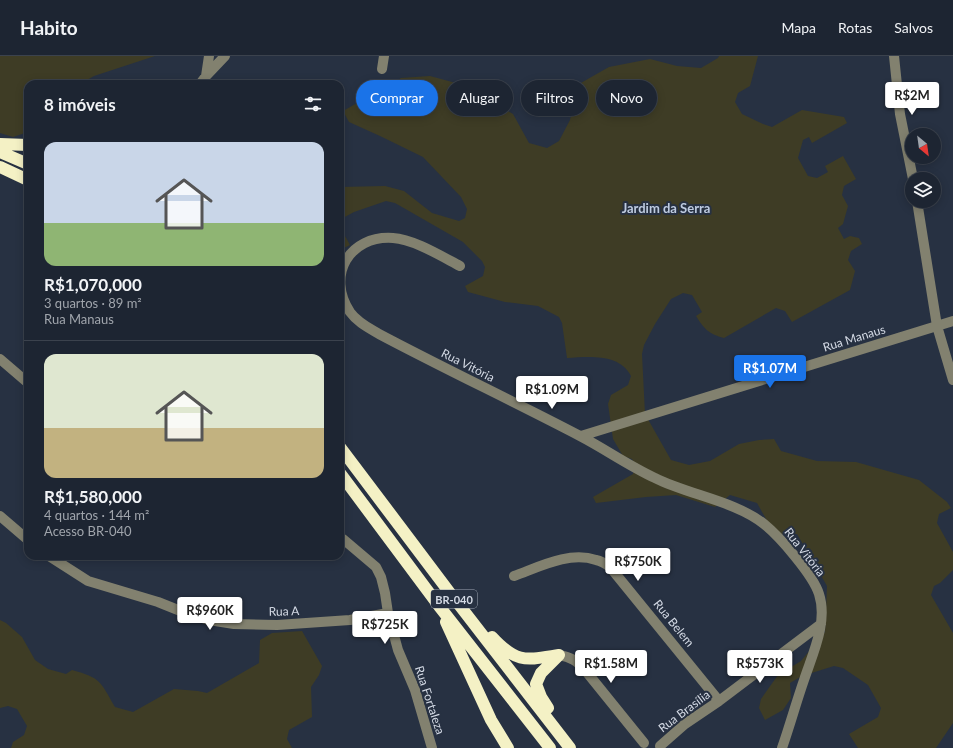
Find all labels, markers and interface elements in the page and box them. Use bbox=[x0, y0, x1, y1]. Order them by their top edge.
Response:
text: Habito bbox=[20, 16, 78, 39]
text: Mapa bbox=[781, 19, 816, 36]
text: Rotas bbox=[838, 19, 872, 36]
text: Salvos bbox=[894, 19, 933, 36]
chip: Comprar bbox=[356, 80, 438, 116]
chip: Alugar bbox=[446, 80, 513, 116]
chip: Filtros bbox=[521, 80, 588, 116]
chip: Novo bbox=[596, 80, 657, 116]
pin: R$2M bbox=[888, 82, 936, 116]
text: R$2M bbox=[894, 87, 930, 103]
icon: filters bbox=[302, 93, 324, 115]
text: 8 imóveis bbox=[44, 94, 116, 115]
north arrow bbox=[905, 128, 941, 164]
map controls bbox=[905, 128, 941, 208]
icon: home bbox=[148, 168, 220, 240]
button: layers bbox=[905, 172, 941, 208]
district label: Jardim da Serra bbox=[622, 200, 710, 216]
text: R$1,070,000 bbox=[44, 274, 142, 295]
text: 3 quartos · 89 m² bbox=[44, 295, 142, 311]
text: Rua Manaus bbox=[44, 311, 114, 327]
street label: Rua Manaus bbox=[821, 321, 887, 355]
street label: Rua Vitória bbox=[439, 345, 497, 385]
pin: R$1.07M bbox=[733, 355, 807, 389]
text: R$1.07M bbox=[743, 360, 797, 376]
pin: R$1.09M bbox=[515, 376, 589, 410]
icon: home bbox=[148, 380, 220, 452]
text: R$1.09M bbox=[525, 381, 579, 397]
text: R$1,580,000 bbox=[44, 486, 142, 507]
text: 4 quartos · 144 m² bbox=[44, 507, 149, 523]
text: Acesso BR-040 bbox=[44, 523, 132, 539]
street label: Rua Vitória bbox=[781, 525, 829, 579]
pin: R$750K bbox=[605, 548, 671, 582]
text: R$750K bbox=[614, 553, 662, 569]
road number: BR-040 bbox=[431, 590, 477, 608]
pin: R$960K bbox=[177, 597, 243, 631]
street label: Rua Belem bbox=[651, 597, 698, 650]
text: R$960K bbox=[186, 602, 234, 618]
street label: Rua A bbox=[269, 603, 300, 619]
pin: R$725K bbox=[352, 611, 418, 645]
text: R$725K bbox=[361, 616, 409, 632]
pin: R$1.58M bbox=[574, 650, 648, 684]
pin: R$573K bbox=[727, 650, 793, 684]
text: R$1.58M bbox=[584, 655, 638, 671]
text: R$573K bbox=[736, 655, 784, 671]
street label: Rua Fortaleza bbox=[412, 664, 448, 736]
street label: Rua Brasília bbox=[655, 687, 713, 735]

